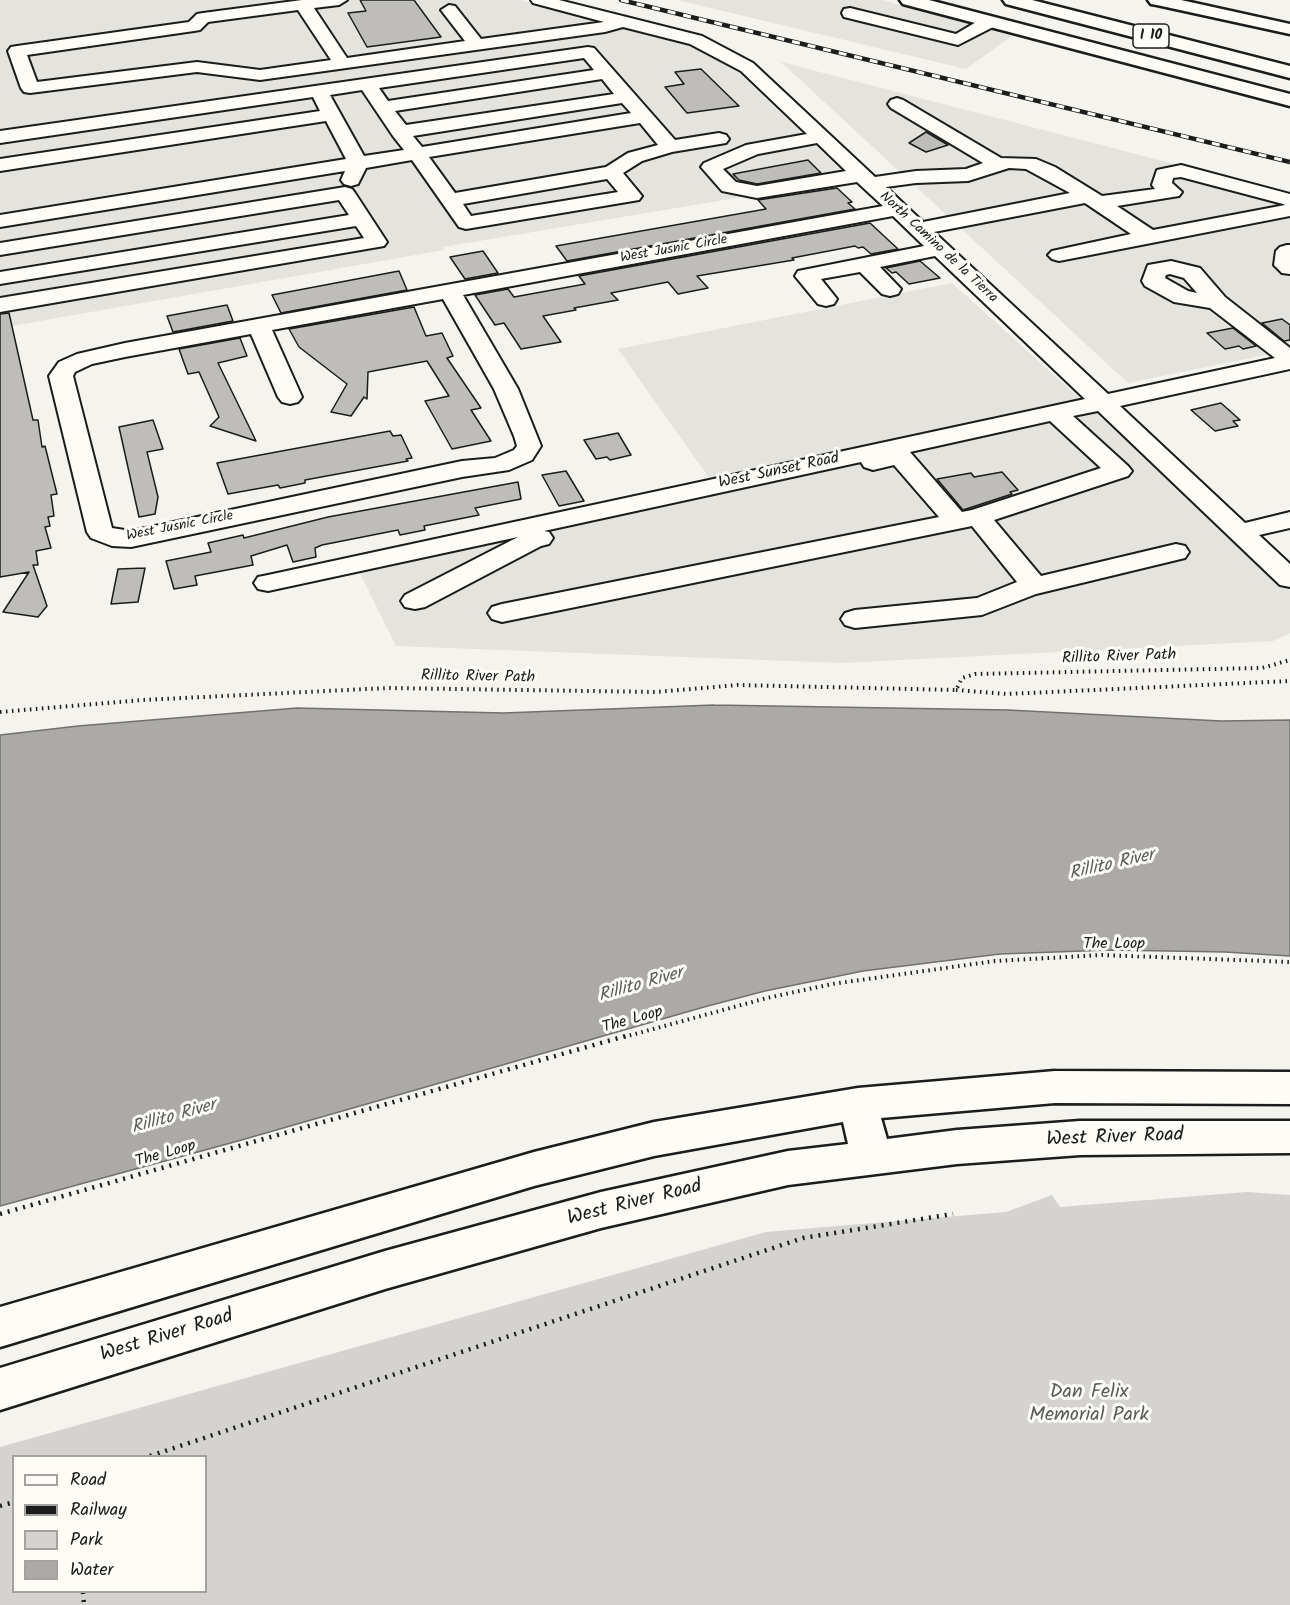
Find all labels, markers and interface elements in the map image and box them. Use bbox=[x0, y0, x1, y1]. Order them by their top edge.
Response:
road number: I 10 bbox=[1133, 24, 1169, 48]
street label: North Camino de la Tierra bbox=[875, 189, 1001, 307]
street label: West Jusnic Circle bbox=[619, 232, 729, 268]
street label: West Sunset Road bbox=[717, 450, 841, 494]
street label: West Jusnic Circle bbox=[125, 508, 235, 546]
street label: Rillito River Path bbox=[1061, 646, 1177, 670]
street label: Rillito River Path bbox=[421, 667, 535, 689]
water label: Rillito River bbox=[1067, 846, 1157, 886]
street label: The Loop bbox=[1083, 935, 1145, 955]
water label: Rillito River bbox=[596, 964, 686, 1008]
street label: The Loop bbox=[601, 1003, 665, 1039]
water label: Rillito River bbox=[129, 1096, 219, 1140]
street label: West River Road bbox=[1046, 1125, 1184, 1153]
street label: The Loop bbox=[134, 1137, 198, 1173]
street label: West River Road bbox=[565, 1176, 705, 1232]
street label: West River Road bbox=[98, 1305, 236, 1369]
park label: Dan Felix Memorial Park bbox=[1029, 1382, 1149, 1429]
legend bbox=[12, 1455, 207, 1593]
text: Road bbox=[70, 1466, 106, 1495]
text: Railway bbox=[70, 1496, 127, 1525]
text: Park bbox=[70, 1526, 103, 1555]
text: Water bbox=[70, 1556, 114, 1585]

